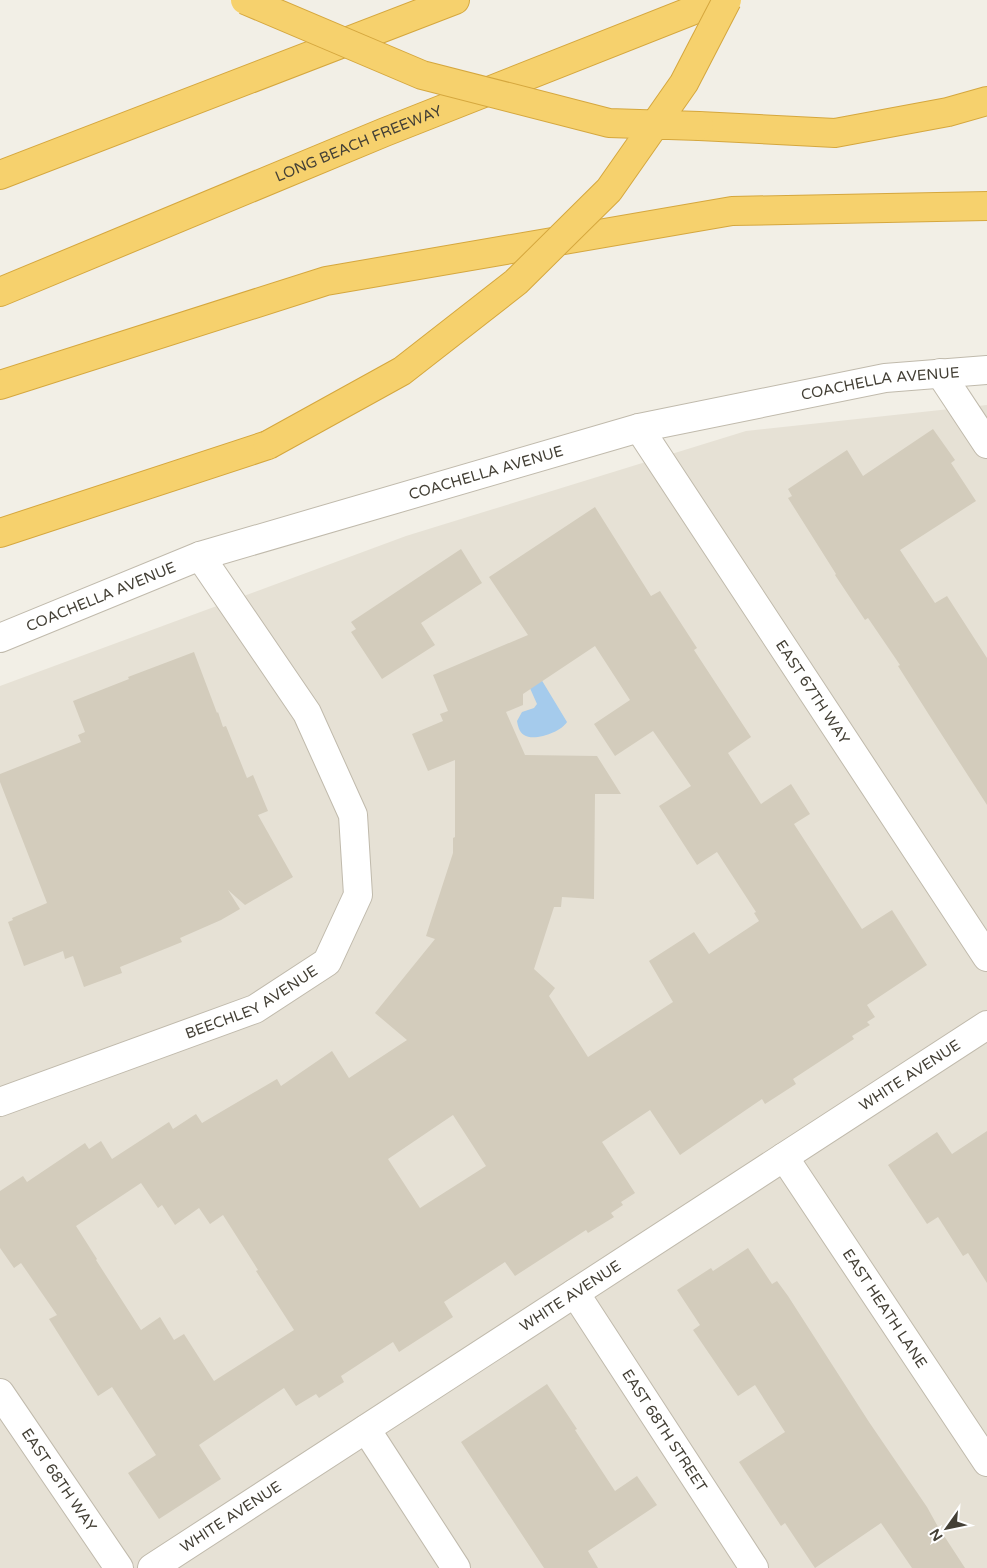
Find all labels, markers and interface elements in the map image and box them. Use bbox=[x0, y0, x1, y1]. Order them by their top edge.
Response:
street label: LONG BEACH FREEWAY bbox=[272, 101, 445, 186]
street label: COACHELLA AVENUE bbox=[799, 363, 960, 404]
street label: COACHELLA AVENUE bbox=[407, 442, 565, 504]
street label: COACHELLA AVENUE bbox=[23, 558, 178, 635]
street label: EAST 67TH WAY bbox=[772, 637, 854, 748]
street label: BEECHLEY AVENUE bbox=[183, 962, 321, 1043]
street label: WHITE AVENUE bbox=[856, 1036, 964, 1115]
street label: EAST HEATH LANE bbox=[839, 1246, 931, 1371]
street label: WHITE AVENUE bbox=[516, 1257, 624, 1335]
street label: EAST 68TH STREET bbox=[618, 1366, 711, 1495]
street label: EAST 68TH WAY bbox=[18, 1425, 101, 1535]
street label: WHITE AVENUE bbox=[177, 1477, 285, 1556]
north arrow bbox=[922, 1503, 972, 1553]
text: N bbox=[926, 1525, 947, 1544]

